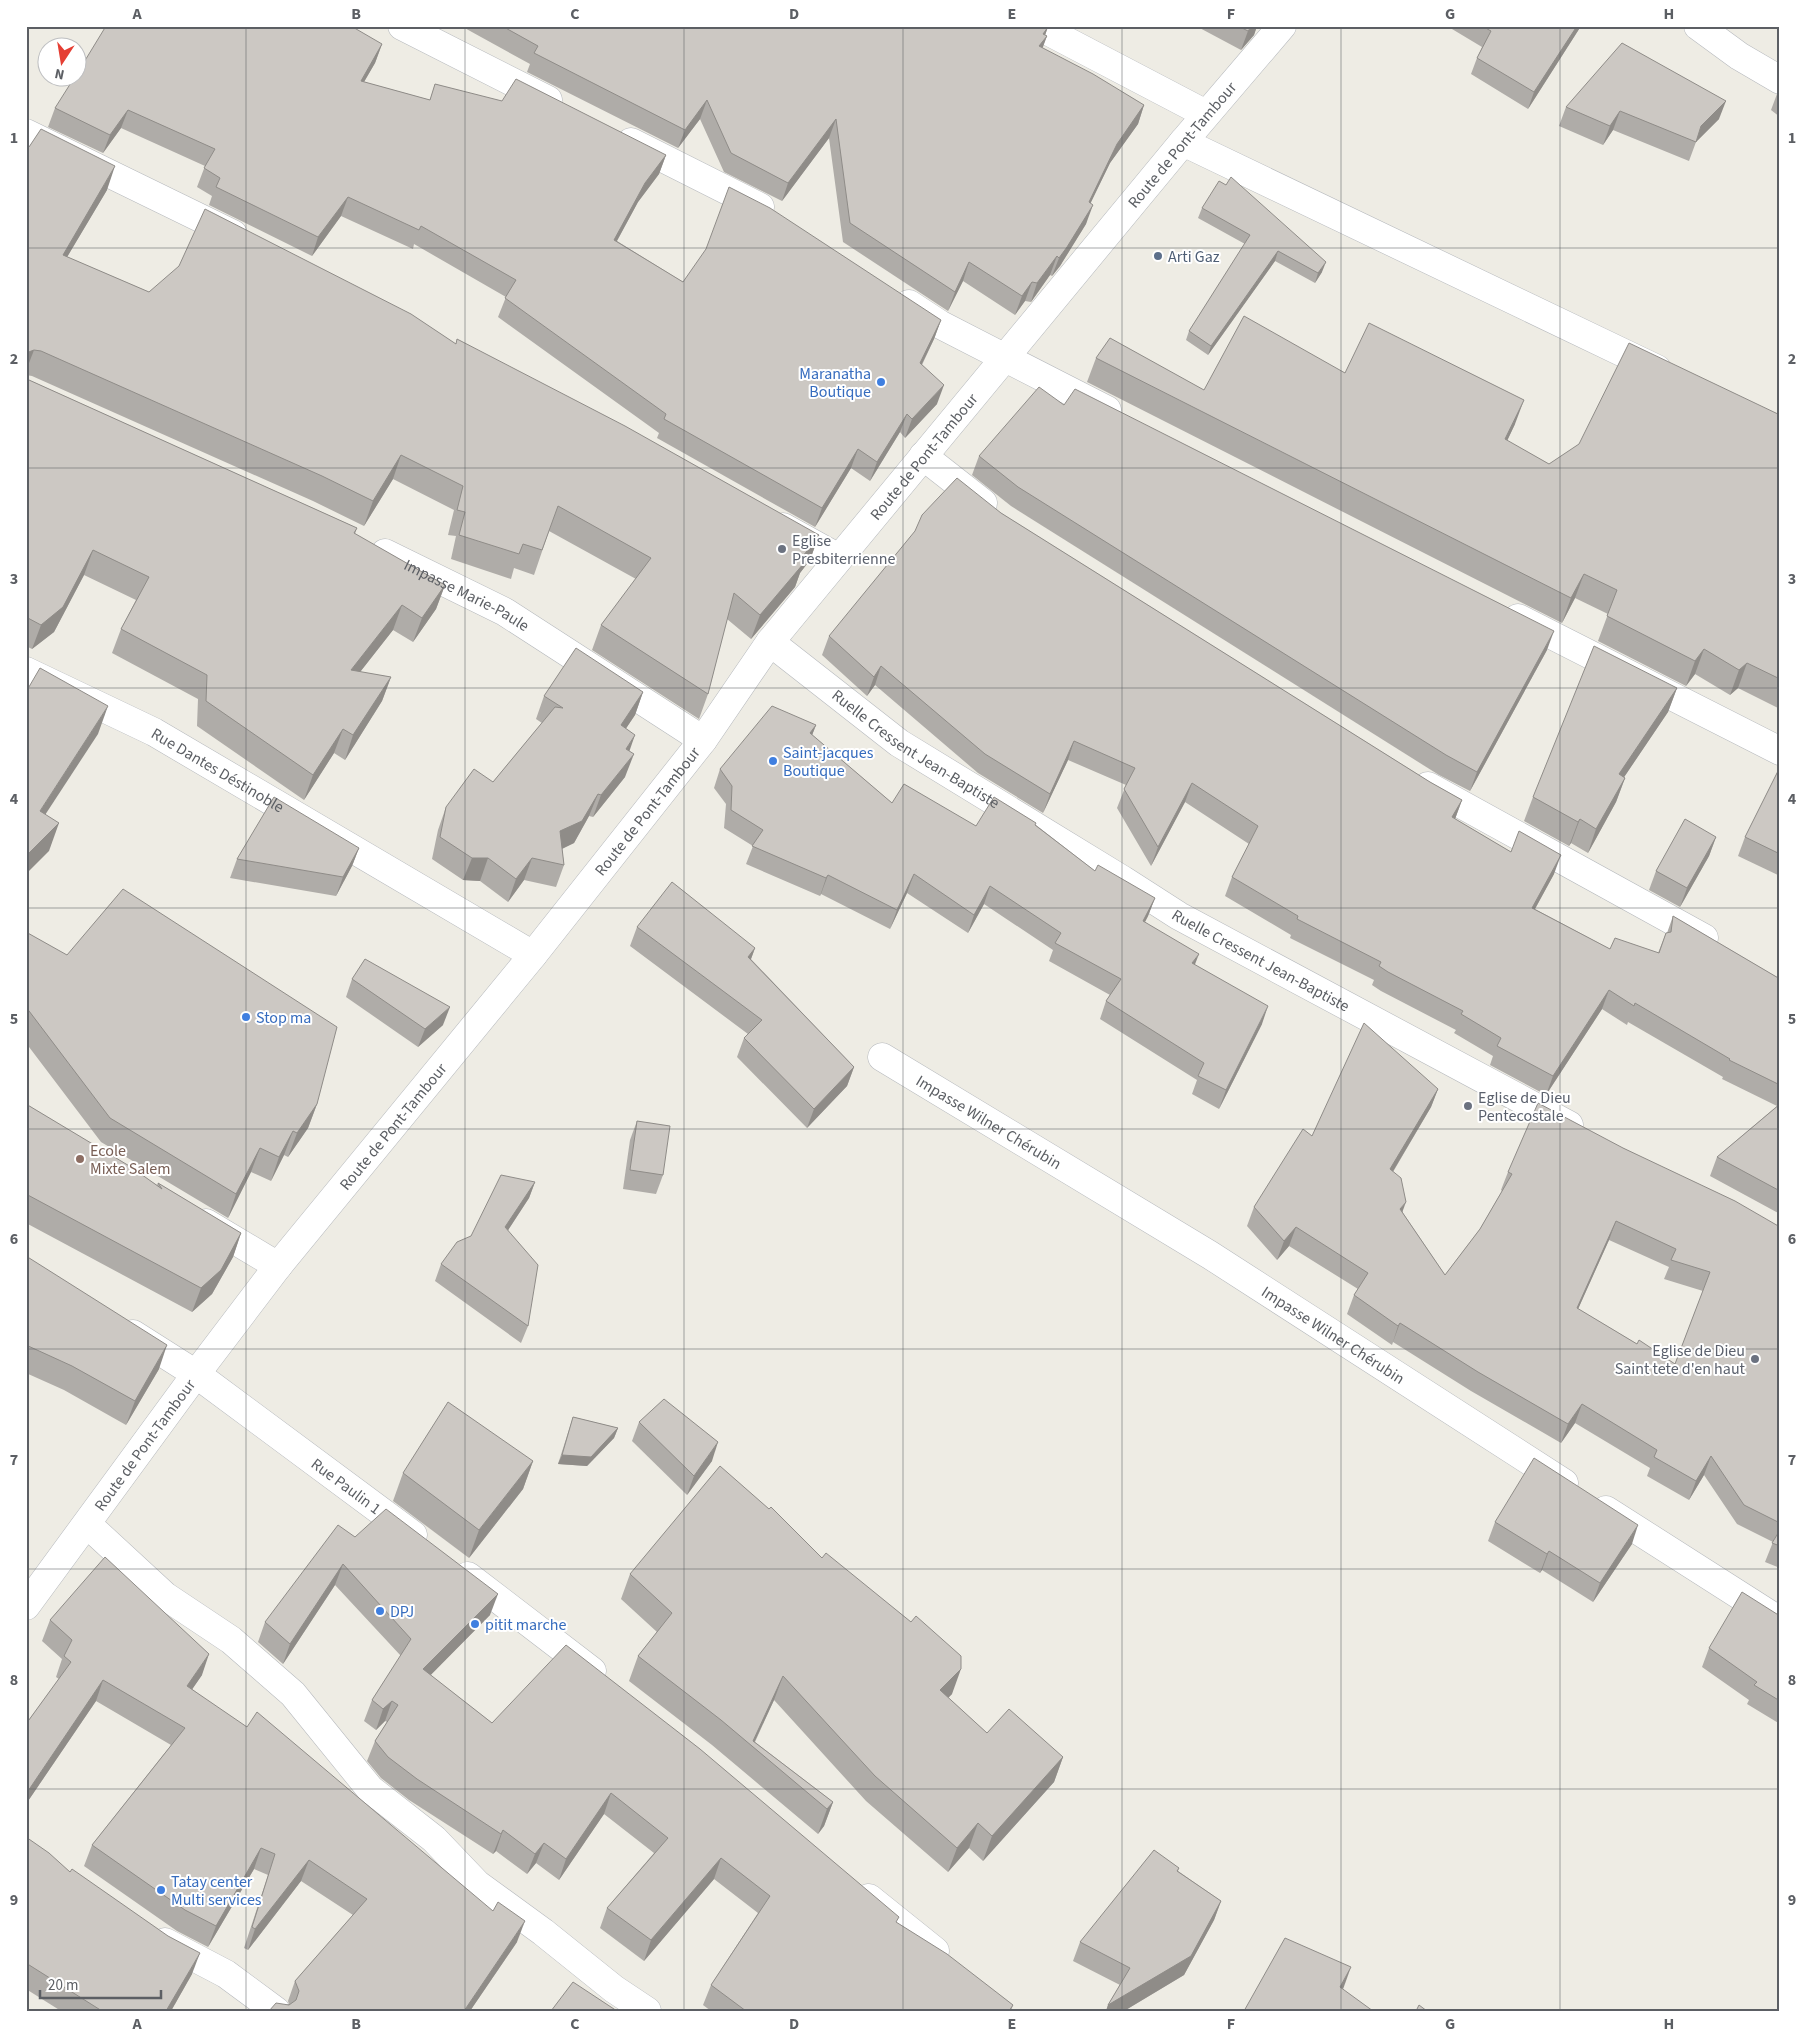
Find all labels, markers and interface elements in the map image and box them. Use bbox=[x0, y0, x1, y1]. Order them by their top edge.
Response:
text: A bbox=[131, 3, 142, 25]
text: B bbox=[351, 3, 361, 25]
text: C bbox=[570, 3, 580, 25]
text: D bbox=[789, 3, 799, 25]
text: E bbox=[1008, 3, 1016, 25]
text: F bbox=[1227, 3, 1235, 25]
text: G bbox=[1445, 3, 1455, 25]
text: H bbox=[1664, 3, 1674, 25]
north arrow bbox=[38, 38, 88, 88]
text: N bbox=[53, 63, 66, 84]
street label: Route de Pont-Tambour bbox=[1123, 77, 1242, 213]
text: 1 bbox=[10, 127, 18, 149]
text: 1 bbox=[1788, 127, 1796, 149]
place label: Arti Gaz bbox=[1168, 246, 1220, 268]
marker: Arti Gaz bbox=[1152, 250, 1164, 262]
text: 2 bbox=[10, 348, 18, 370]
text: 2 bbox=[1788, 348, 1796, 370]
place label: Maranatha Boutique bbox=[799, 363, 871, 403]
marker: Maranatha Boutique bbox=[875, 376, 887, 388]
street label: Route de Pont-Tambour bbox=[865, 388, 983, 525]
place label: Eglise Presbiterrienne bbox=[792, 530, 895, 570]
marker: Eglise Presbiterrienne bbox=[776, 543, 788, 555]
street label: Impasse Marie-Paule bbox=[400, 554, 534, 637]
text: 3 bbox=[10, 568, 18, 590]
text: 3 bbox=[1788, 568, 1796, 590]
street label: Ruelle Cressent Jean-Baptiste bbox=[827, 685, 1004, 814]
street label: Rue Dantes Déstinoble bbox=[147, 723, 288, 818]
street label: Route de Pont-Tambour bbox=[590, 742, 706, 881]
place label: Saint-jacques Boutique bbox=[783, 742, 874, 782]
marker: Saint-jacques Boutique bbox=[767, 755, 779, 767]
text: 4 bbox=[10, 788, 19, 810]
text: 4 bbox=[1788, 788, 1797, 810]
street label: Ruelle Cressent Jean-Baptiste bbox=[1167, 904, 1353, 1017]
place label: Stop ma bbox=[256, 1007, 311, 1029]
text: 5 bbox=[10, 1008, 18, 1030]
text: 5 bbox=[1788, 1008, 1796, 1030]
marker: Stop ma bbox=[240, 1011, 252, 1023]
street label: Route de Pont-Tambour bbox=[335, 1058, 452, 1195]
street label: Impasse Wilner Chérubin bbox=[912, 1070, 1065, 1175]
place label: Eglise de Dieu Pentecostale bbox=[1478, 1087, 1571, 1127]
marker: Eglise de Dieu Pentecostale bbox=[1462, 1100, 1474, 1112]
place label: Ecole Mixte Salem bbox=[90, 1140, 171, 1180]
marker: Ecole Mixte Salem bbox=[74, 1153, 86, 1165]
text: 6 bbox=[10, 1228, 18, 1250]
text: 6 bbox=[1788, 1228, 1796, 1250]
street label: Impasse Wilner Chérubin bbox=[1257, 1281, 1409, 1390]
place label: Eglise de Dieu Saint tete d'en haut bbox=[1615, 1340, 1746, 1380]
marker: Eglise de Dieu Saint tete d'en haut bbox=[1749, 1353, 1761, 1365]
street label: Route de Pont-Tambour bbox=[89, 1374, 201, 1516]
text: 7 bbox=[10, 1449, 18, 1471]
text: 7 bbox=[1788, 1449, 1796, 1471]
street label: Rue Paulin 1 bbox=[306, 1453, 385, 1520]
place label: DPJ bbox=[390, 1601, 414, 1623]
marker: DPJ bbox=[374, 1605, 386, 1617]
place label: pitit marche bbox=[485, 1614, 566, 1636]
marker: pitit marche bbox=[469, 1618, 481, 1630]
text: 8 bbox=[10, 1669, 18, 1691]
text: 8 bbox=[1788, 1669, 1796, 1691]
place label: Tatay center Multi services bbox=[171, 1871, 262, 1911]
marker: Tatay center Multi services bbox=[155, 1884, 167, 1896]
text: 9 bbox=[10, 1889, 18, 1911]
text: 9 bbox=[1788, 1889, 1796, 1911]
scale bar bbox=[40, 1967, 161, 1999]
text: 20 m bbox=[48, 1975, 78, 1996]
text: A bbox=[131, 2013, 142, 2035]
text: B bbox=[351, 2013, 361, 2035]
text: C bbox=[570, 2013, 580, 2035]
text: D bbox=[789, 2013, 799, 2035]
text: E bbox=[1008, 2013, 1016, 2035]
text: F bbox=[1227, 2013, 1235, 2035]
text: G bbox=[1445, 2013, 1455, 2035]
text: H bbox=[1664, 2013, 1674, 2035]

